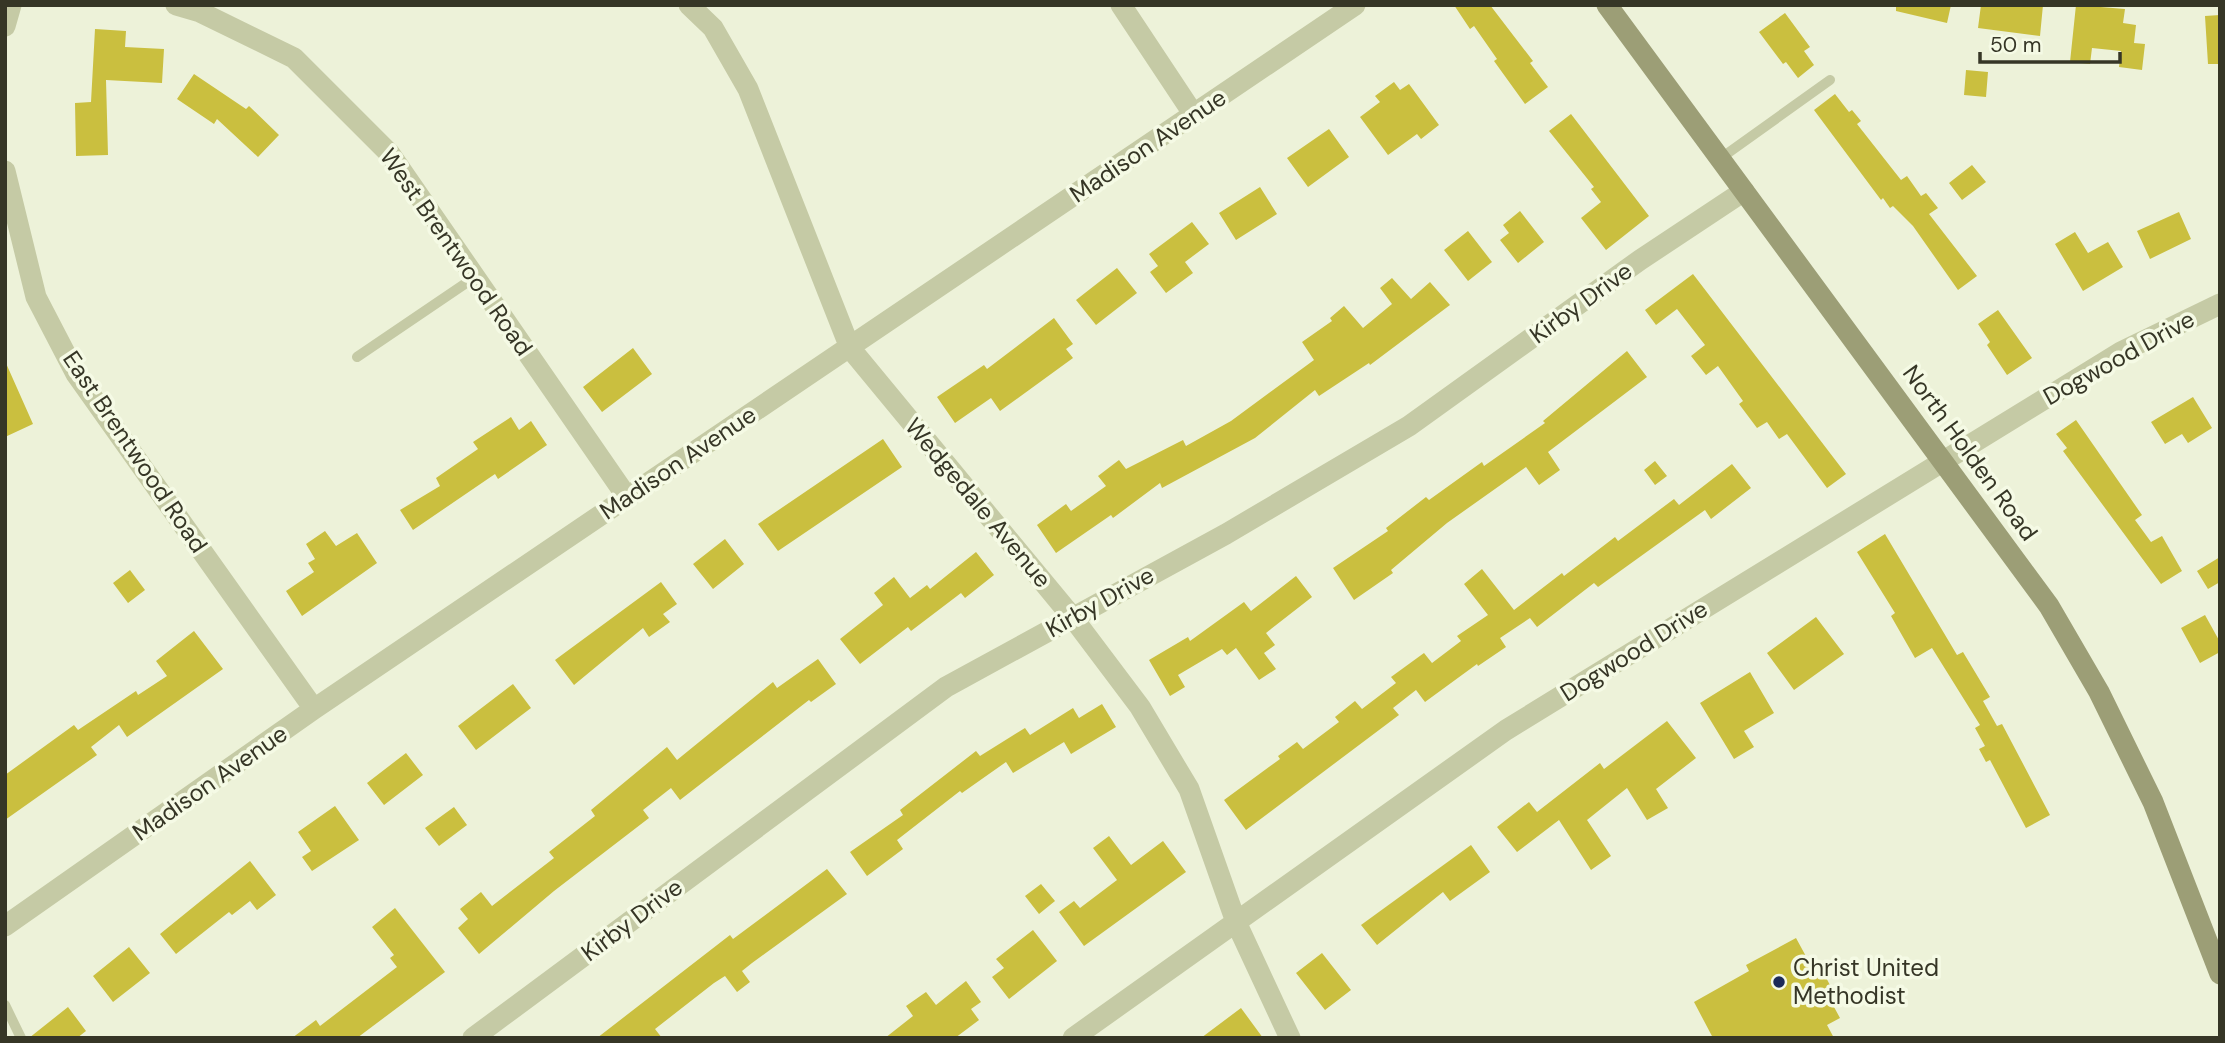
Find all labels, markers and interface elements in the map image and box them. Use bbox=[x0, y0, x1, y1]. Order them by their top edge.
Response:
scale bar bbox=[1980, 21, 2120, 65]
text: 50 m bbox=[1990, 31, 2041, 59]
street label: Madison Avenue bbox=[1064, 82, 1232, 209]
street label: West Brentwood Road bbox=[373, 142, 540, 361]
street label: Kirby Drive bbox=[1523, 255, 1638, 350]
street label: Dogwood Drive bbox=[2038, 303, 2200, 412]
street label: East Brentwood Road bbox=[56, 345, 215, 559]
street label: North Holden Road bbox=[1896, 359, 2045, 547]
street label: Madison Avenue bbox=[594, 399, 762, 526]
street label: Wedgedale Avenue bbox=[898, 411, 1058, 594]
street label: Kirby Drive bbox=[1040, 559, 1159, 644]
street label: Dogwood Drive bbox=[1554, 593, 1713, 708]
street label: Madison Avenue bbox=[126, 718, 293, 847]
street label: Kirby Drive bbox=[575, 871, 689, 968]
place label: Christ United Methodist bbox=[1793, 952, 1939, 1011]
marker: Christ United Methodist bbox=[1771, 974, 1787, 990]

